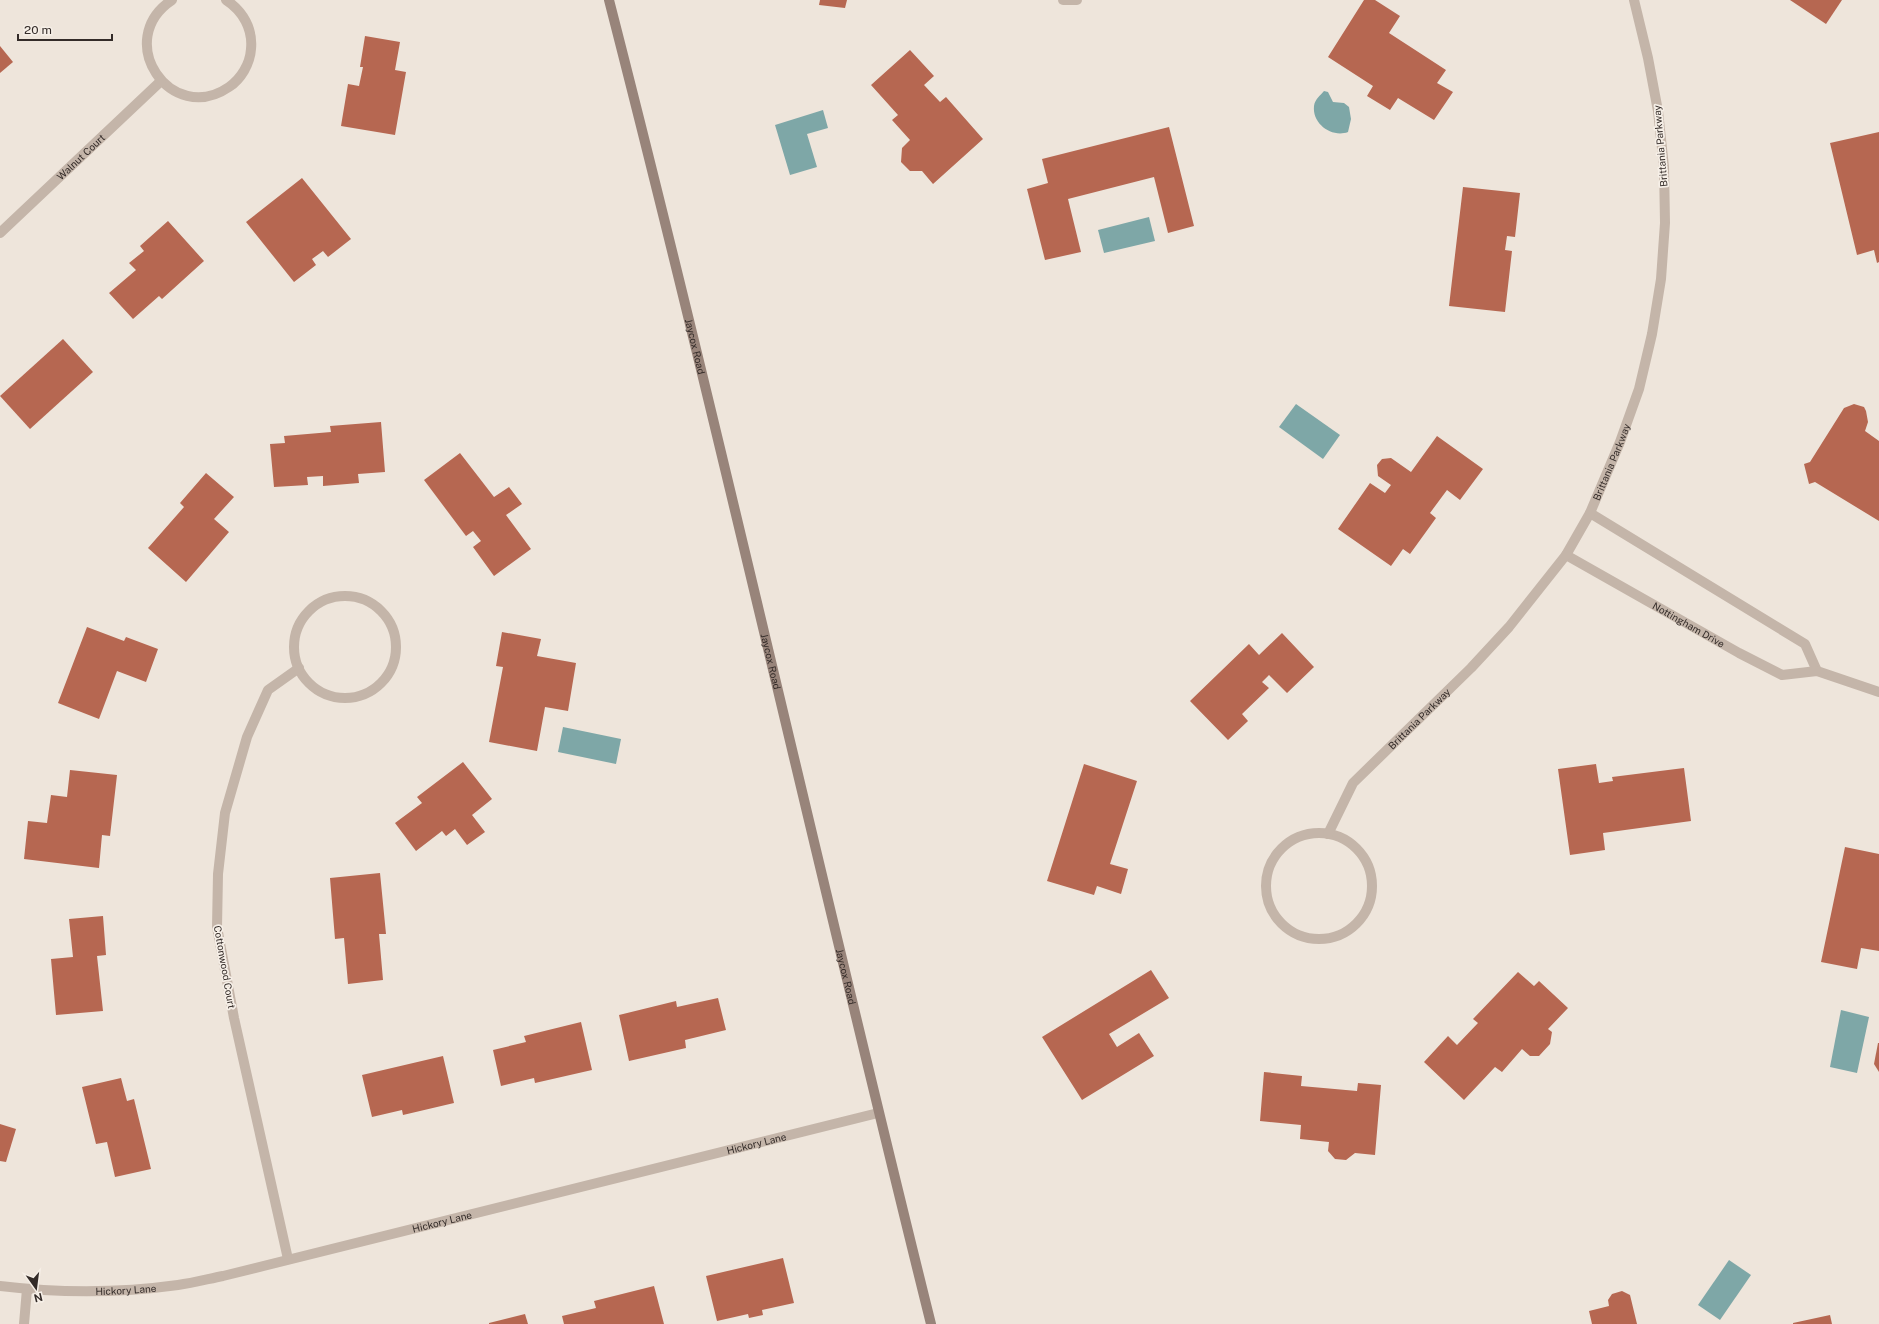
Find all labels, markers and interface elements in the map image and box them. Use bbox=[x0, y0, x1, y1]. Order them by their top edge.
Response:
scale bar bbox=[18, 16, 112, 42]
text: 20 m bbox=[24, 23, 52, 37]
street label: Brittania Parkway bbox=[1650, 104, 1670, 187]
street label: Walnut Court bbox=[54, 131, 107, 182]
street label: Jaycox Road bbox=[683, 317, 708, 376]
street label: Brittania Parkway bbox=[1590, 421, 1632, 502]
street label: Nottingham Drive bbox=[1650, 599, 1727, 650]
street label: Jaycox Road bbox=[759, 632, 784, 691]
street label: Brittania Parkway bbox=[1385, 685, 1453, 752]
street label: Cottonwood Court bbox=[212, 925, 238, 1010]
street label: Jaycox Road bbox=[834, 947, 859, 1006]
street label: Hickory Lane bbox=[725, 1130, 788, 1156]
street label: Hickory Lane bbox=[411, 1208, 473, 1235]
north arrow bbox=[16, 1268, 56, 1308]
street label: Hickory Lane bbox=[95, 1282, 157, 1297]
text: N bbox=[33, 1291, 44, 1305]

